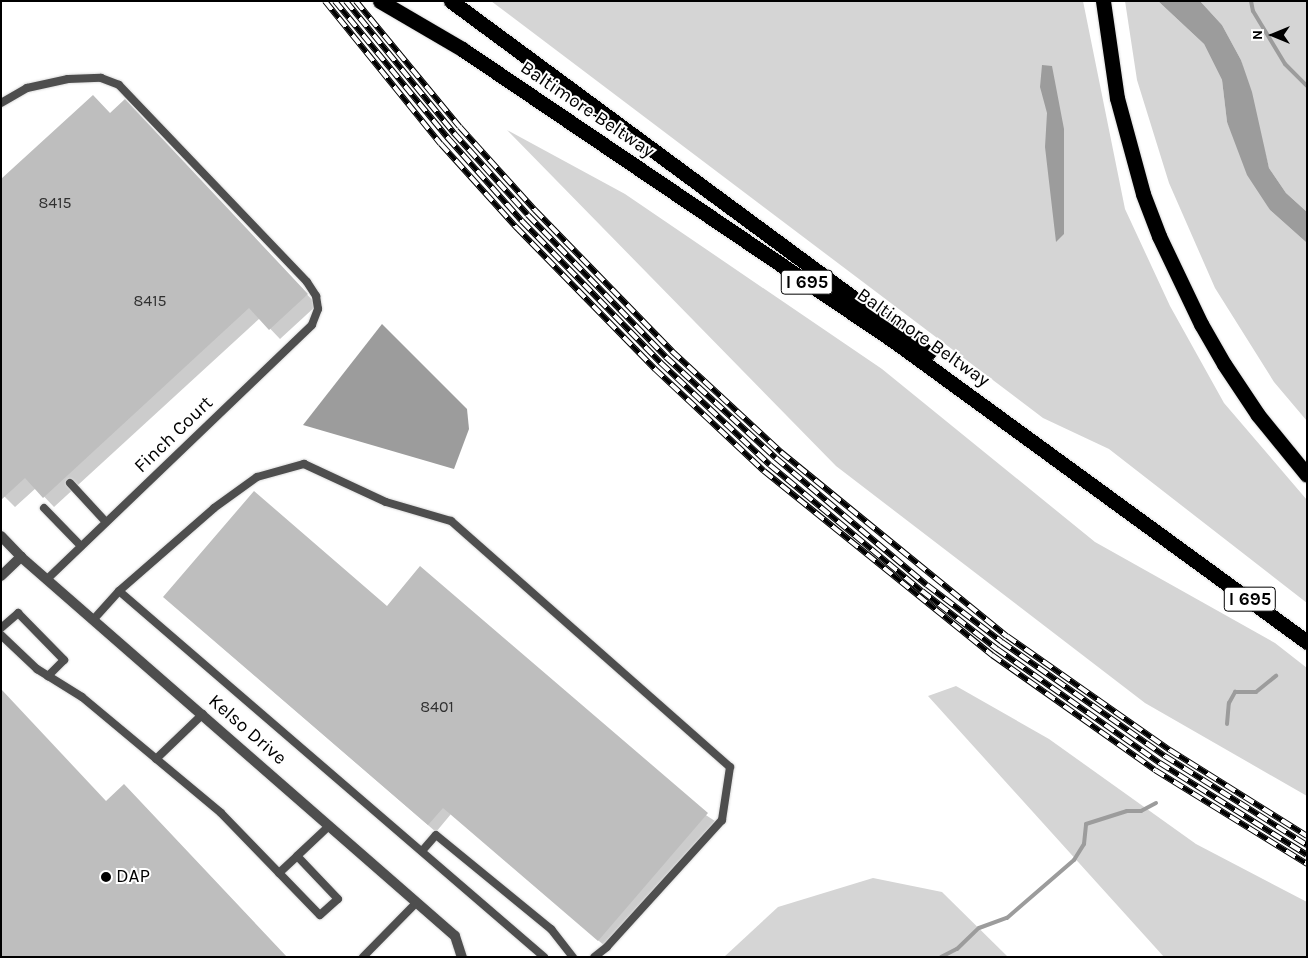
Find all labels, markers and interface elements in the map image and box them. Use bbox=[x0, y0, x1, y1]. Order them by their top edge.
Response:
north arrow bbox=[1248, 10, 1298, 60]
text: N bbox=[1249, 30, 1266, 40]
street label: Baltimore Beltway bbox=[516, 57, 658, 163]
house number: 8415 bbox=[38, 193, 72, 213]
road number: I 695 bbox=[781, 266, 833, 298]
street label: Baltimore Beltway bbox=[852, 284, 994, 392]
house number: 8415 bbox=[133, 291, 167, 311]
street label: Finch Court bbox=[130, 392, 218, 478]
road number: I 695 bbox=[1224, 584, 1276, 614]
street label: Kelso Drive bbox=[203, 690, 291, 770]
house number: 8401 bbox=[420, 697, 454, 717]
place label: DAP bbox=[116, 866, 150, 888]
marker: DAP bbox=[100, 871, 112, 883]

